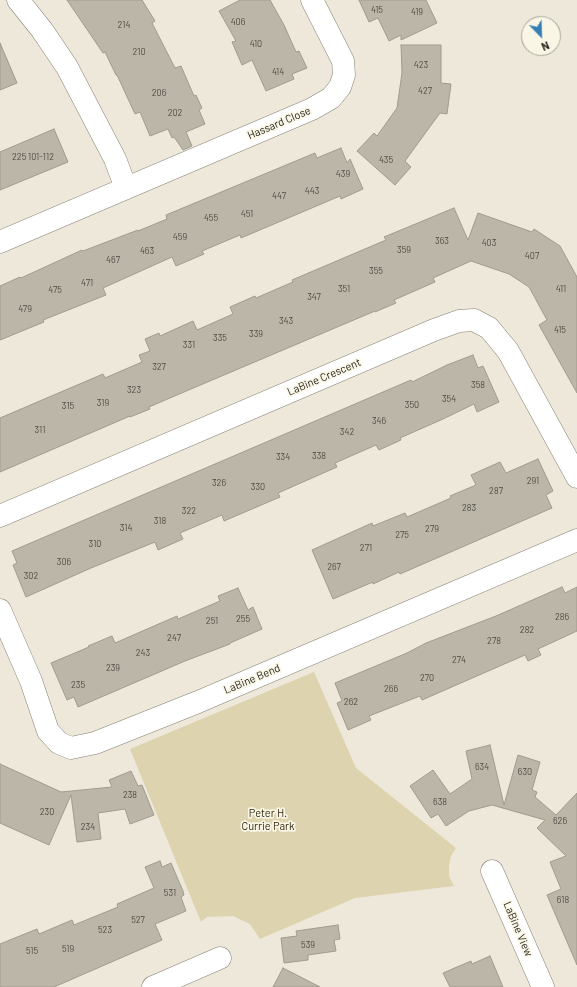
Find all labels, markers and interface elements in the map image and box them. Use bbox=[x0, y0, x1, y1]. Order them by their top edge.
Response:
house number: 415 bbox=[371, 5, 383, 15]
house number: 419 bbox=[411, 7, 423, 17]
north arrow bbox=[521, 16, 561, 56]
house number: 406 bbox=[231, 17, 245, 27]
house number: 214 bbox=[118, 20, 130, 30]
house number: 410 bbox=[250, 39, 262, 49]
text: N bbox=[540, 39, 551, 54]
house number: 210 bbox=[133, 47, 145, 57]
house number: 423 bbox=[414, 60, 428, 70]
house number: 414 bbox=[272, 67, 284, 77]
house number: 427 bbox=[418, 86, 432, 96]
house number: 206 bbox=[152, 88, 166, 98]
street label: Hassard Close bbox=[245, 104, 313, 142]
house number: 202 bbox=[168, 108, 182, 118]
house number: 225 101-112 bbox=[12, 152, 54, 162]
house number: 435 bbox=[379, 155, 393, 165]
house number: 439 bbox=[336, 169, 350, 179]
house number: 443 bbox=[305, 186, 319, 196]
house number: 447 bbox=[272, 191, 286, 201]
house number: 451 bbox=[241, 209, 253, 219]
house number: 455 bbox=[204, 213, 218, 223]
house number: 459 bbox=[173, 232, 187, 242]
house number: 363 bbox=[435, 236, 449, 246]
house number: 403 bbox=[482, 238, 496, 248]
house number: 359 bbox=[397, 245, 411, 255]
house number: 463 bbox=[140, 246, 154, 256]
house number: 407 bbox=[525, 251, 539, 261]
house number: 467 bbox=[106, 255, 120, 265]
house number: 355 bbox=[369, 266, 383, 276]
house number: 471 bbox=[81, 278, 93, 288]
house number: 351 bbox=[338, 284, 350, 294]
house number: 411 bbox=[556, 284, 566, 294]
house number: 475 bbox=[48, 285, 62, 295]
house number: 347 bbox=[307, 292, 321, 302]
house number: 479 bbox=[18, 304, 32, 314]
house number: 343 bbox=[279, 316, 293, 326]
house number: 415 bbox=[554, 325, 566, 335]
house number: 339 bbox=[249, 329, 263, 339]
house number: 335 bbox=[213, 333, 227, 343]
house number: 331 bbox=[183, 340, 195, 350]
street label: LaBine Crescent bbox=[285, 356, 363, 398]
house number: 327 bbox=[152, 362, 166, 372]
house number: 358 bbox=[471, 380, 485, 390]
house number: 323 bbox=[127, 385, 141, 395]
house number: 354 bbox=[442, 394, 456, 404]
house number: 319 bbox=[97, 398, 109, 408]
house number: 350 bbox=[405, 400, 419, 410]
house number: 315 bbox=[62, 401, 74, 411]
house number: 346 bbox=[372, 416, 386, 426]
house number: 311 bbox=[35, 425, 45, 435]
house number: 342 bbox=[340, 427, 354, 437]
house number: 338 bbox=[312, 451, 326, 461]
house number: 334 bbox=[276, 452, 290, 462]
house number: 291 bbox=[527, 476, 539, 486]
house number: 326 bbox=[212, 478, 226, 488]
house number: 330 bbox=[251, 482, 265, 492]
house number: 287 bbox=[489, 486, 503, 496]
house number: 283 bbox=[462, 503, 476, 513]
house number: 322 bbox=[182, 506, 196, 516]
house number: 318 bbox=[154, 516, 166, 526]
house number: 314 bbox=[120, 523, 132, 533]
house number: 279 bbox=[425, 524, 439, 534]
house number: 275 bbox=[395, 530, 409, 540]
house number: 310 bbox=[89, 539, 101, 549]
house number: 271 bbox=[360, 543, 372, 553]
house number: 306 bbox=[57, 557, 71, 567]
house number: 267 bbox=[327, 562, 341, 572]
house number: 302 bbox=[24, 571, 38, 581]
house number: 286 bbox=[555, 612, 569, 622]
house number: 255 bbox=[236, 614, 250, 624]
house number: 251 bbox=[206, 616, 218, 626]
house number: 282 bbox=[520, 625, 534, 635]
house number: 247 bbox=[167, 633, 181, 643]
house number: 278 bbox=[487, 636, 501, 646]
house number: 243 bbox=[136, 648, 150, 658]
house number: 274 bbox=[452, 655, 466, 665]
street label: LaBine Bend bbox=[222, 661, 282, 697]
house number: 239 bbox=[106, 663, 120, 673]
house number: 270 bbox=[420, 673, 434, 683]
house number: 235 bbox=[71, 680, 85, 690]
house number: 266 bbox=[384, 684, 398, 694]
house number: 262 bbox=[344, 697, 358, 707]
house number: 634 bbox=[475, 762, 489, 772]
house number: 630 bbox=[518, 767, 532, 777]
house number: 238 bbox=[123, 790, 137, 800]
house number: 638 bbox=[433, 797, 447, 807]
park label: Peter H. Currie Park bbox=[241, 806, 295, 832]
house number: 230 bbox=[40, 807, 54, 817]
house number: 626 bbox=[553, 816, 567, 826]
house number: 234 bbox=[81, 822, 95, 832]
house number: 531 bbox=[164, 888, 176, 898]
house number: 618 bbox=[557, 895, 569, 905]
street label: LaBine View bbox=[501, 900, 535, 958]
house number: 527 bbox=[131, 915, 145, 925]
house number: 523 bbox=[98, 925, 112, 935]
house number: 539 bbox=[301, 940, 315, 950]
house number: 519 bbox=[62, 944, 74, 954]
house number: 515 bbox=[26, 946, 38, 956]

